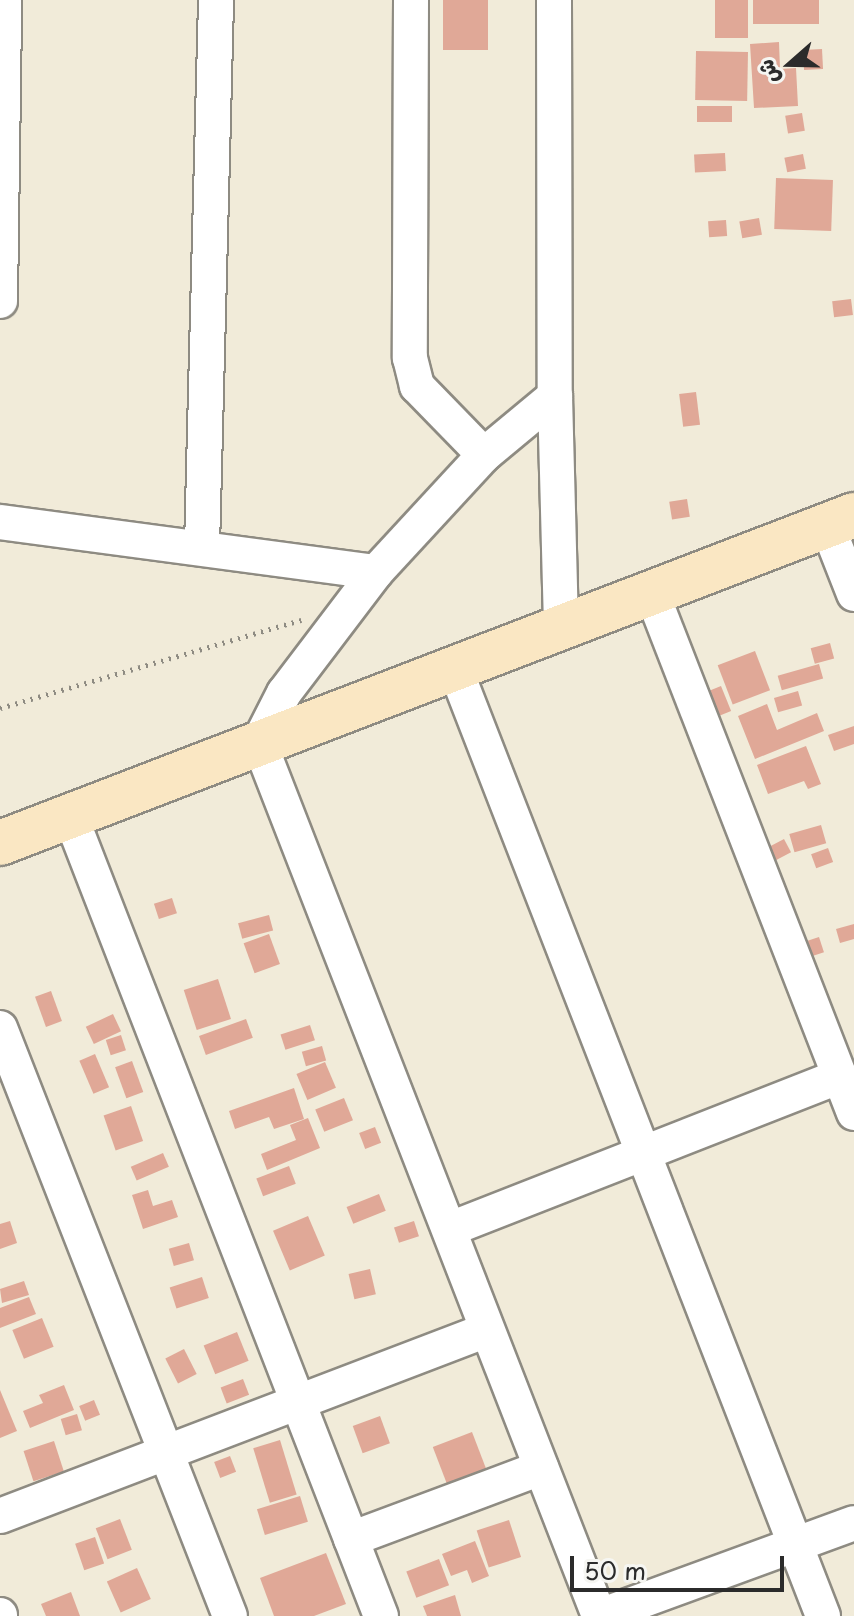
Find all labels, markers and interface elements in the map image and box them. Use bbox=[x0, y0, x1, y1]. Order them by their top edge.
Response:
north arrow bbox=[750, 24, 830, 104]
text: ش bbox=[747, 55, 787, 89]
scale bar bbox=[574, 1540, 788, 1590]
text: 50 m bbox=[584, 1552, 646, 1588]

